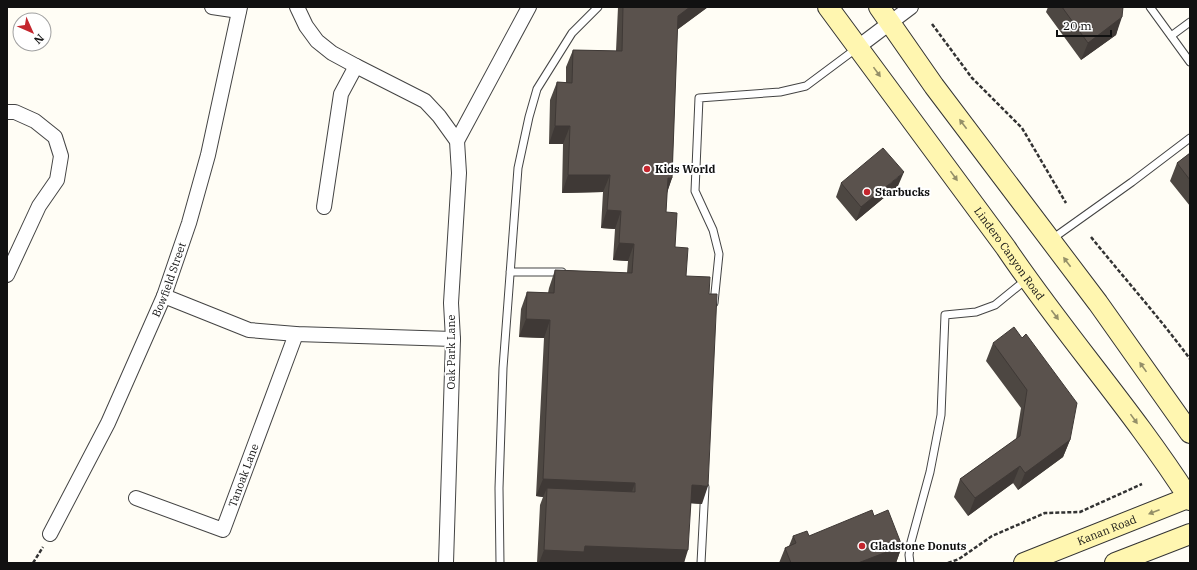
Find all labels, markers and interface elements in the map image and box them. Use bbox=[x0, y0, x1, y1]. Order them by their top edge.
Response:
north arrow bbox=[12, 12, 52, 52]
scale bar bbox=[1057, 12, 1111, 38]
text: 20 m bbox=[1063, 18, 1092, 33]
text: N bbox=[31, 31, 47, 47]
one-way arrow bbox=[872, 66, 881, 77]
one-way arrow bbox=[959, 119, 967, 130]
place label: Kids World bbox=[655, 162, 715, 176]
marker: Kids World bbox=[642, 164, 652, 174]
one-way arrow bbox=[950, 171, 958, 182]
place label: Starbucks bbox=[875, 185, 930, 199]
marker: Starbucks bbox=[862, 187, 872, 197]
street label: Lindero Canyon Road bbox=[971, 204, 1048, 303]
street label: Bowfield Street bbox=[149, 240, 189, 319]
one-way arrow bbox=[1062, 256, 1071, 267]
one-way arrow bbox=[1051, 310, 1059, 321]
street label: Oak Park Lane bbox=[444, 314, 458, 389]
one-way arrow bbox=[1139, 361, 1147, 372]
one-way arrow bbox=[1129, 414, 1137, 424]
street label: Tanoak Lane bbox=[225, 442, 262, 509]
one-way arrow bbox=[1147, 510, 1159, 516]
street label: Kanan Road bbox=[1075, 512, 1139, 548]
place label: Gladstone Donuts bbox=[870, 539, 967, 553]
marker: Gladstone Donuts bbox=[857, 541, 867, 551]

